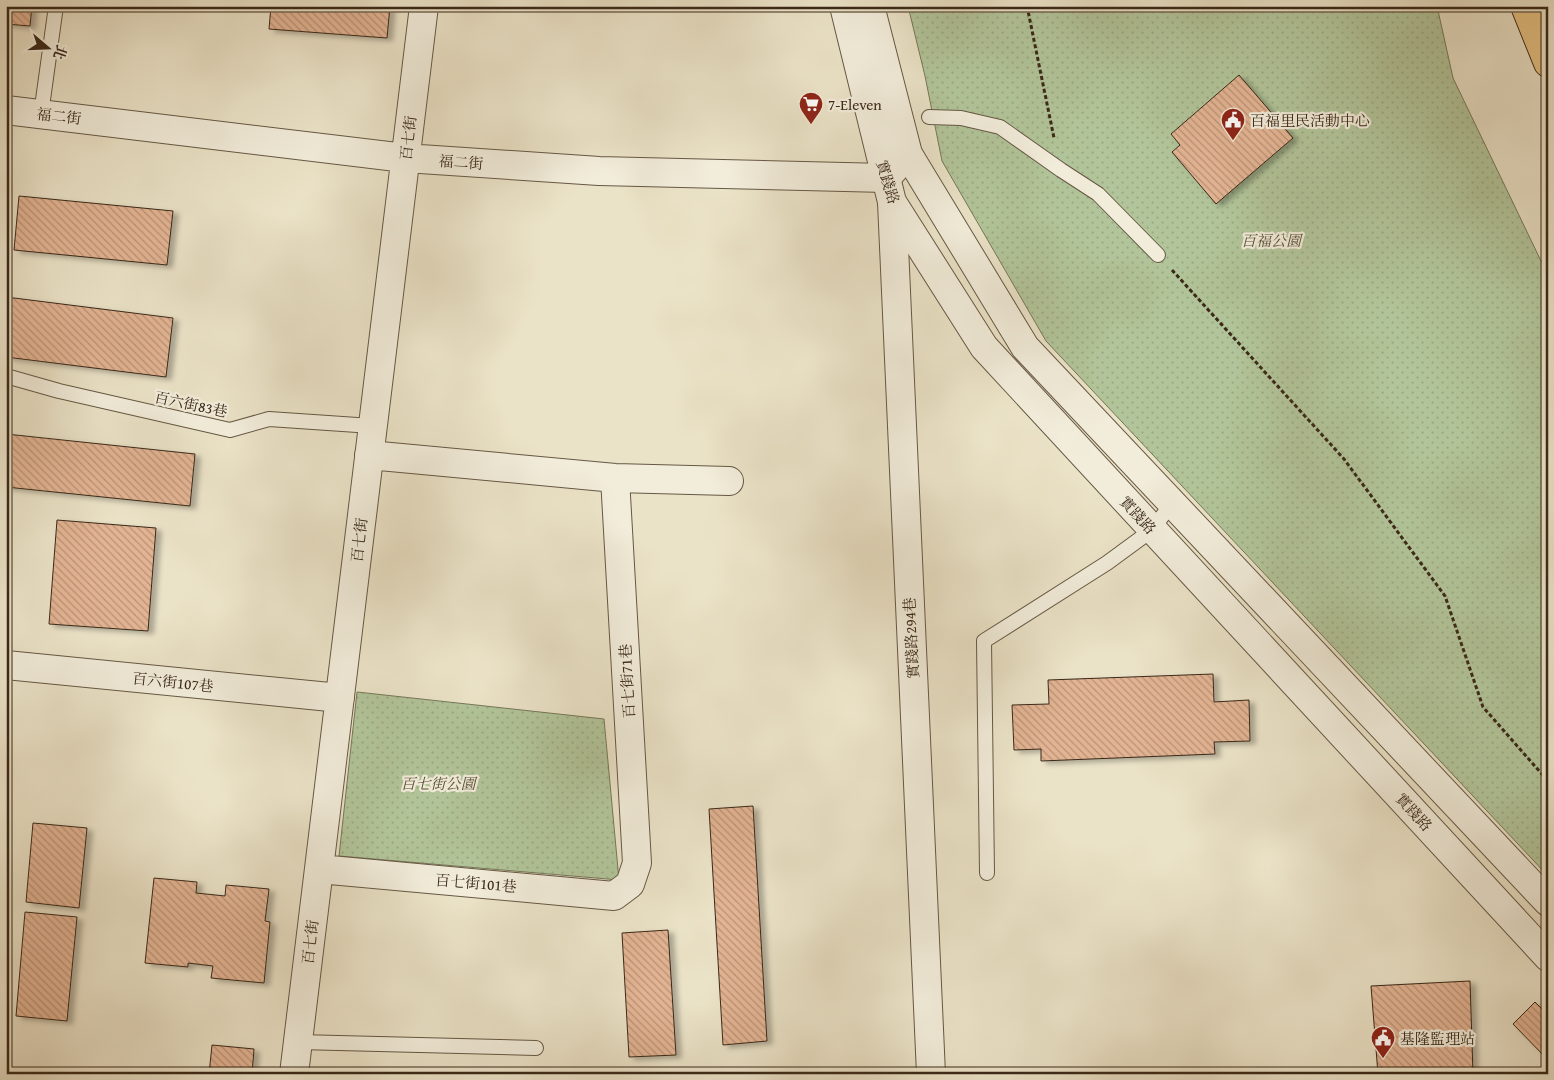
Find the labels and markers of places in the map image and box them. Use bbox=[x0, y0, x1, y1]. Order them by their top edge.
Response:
supermarket icon: 7-Eleven bbox=[798, 91, 824, 125]
place label: 7-Eleven bbox=[828, 94, 882, 115]
public building icon: 百福里民活動中心 bbox=[1220, 107, 1246, 141]
place label: 百福里民活動中心 bbox=[1250, 110, 1370, 131]
public building icon: 基隆監理站 bbox=[1370, 1025, 1396, 1059]
place label: 基隆監理站 bbox=[1400, 1028, 1475, 1049]

